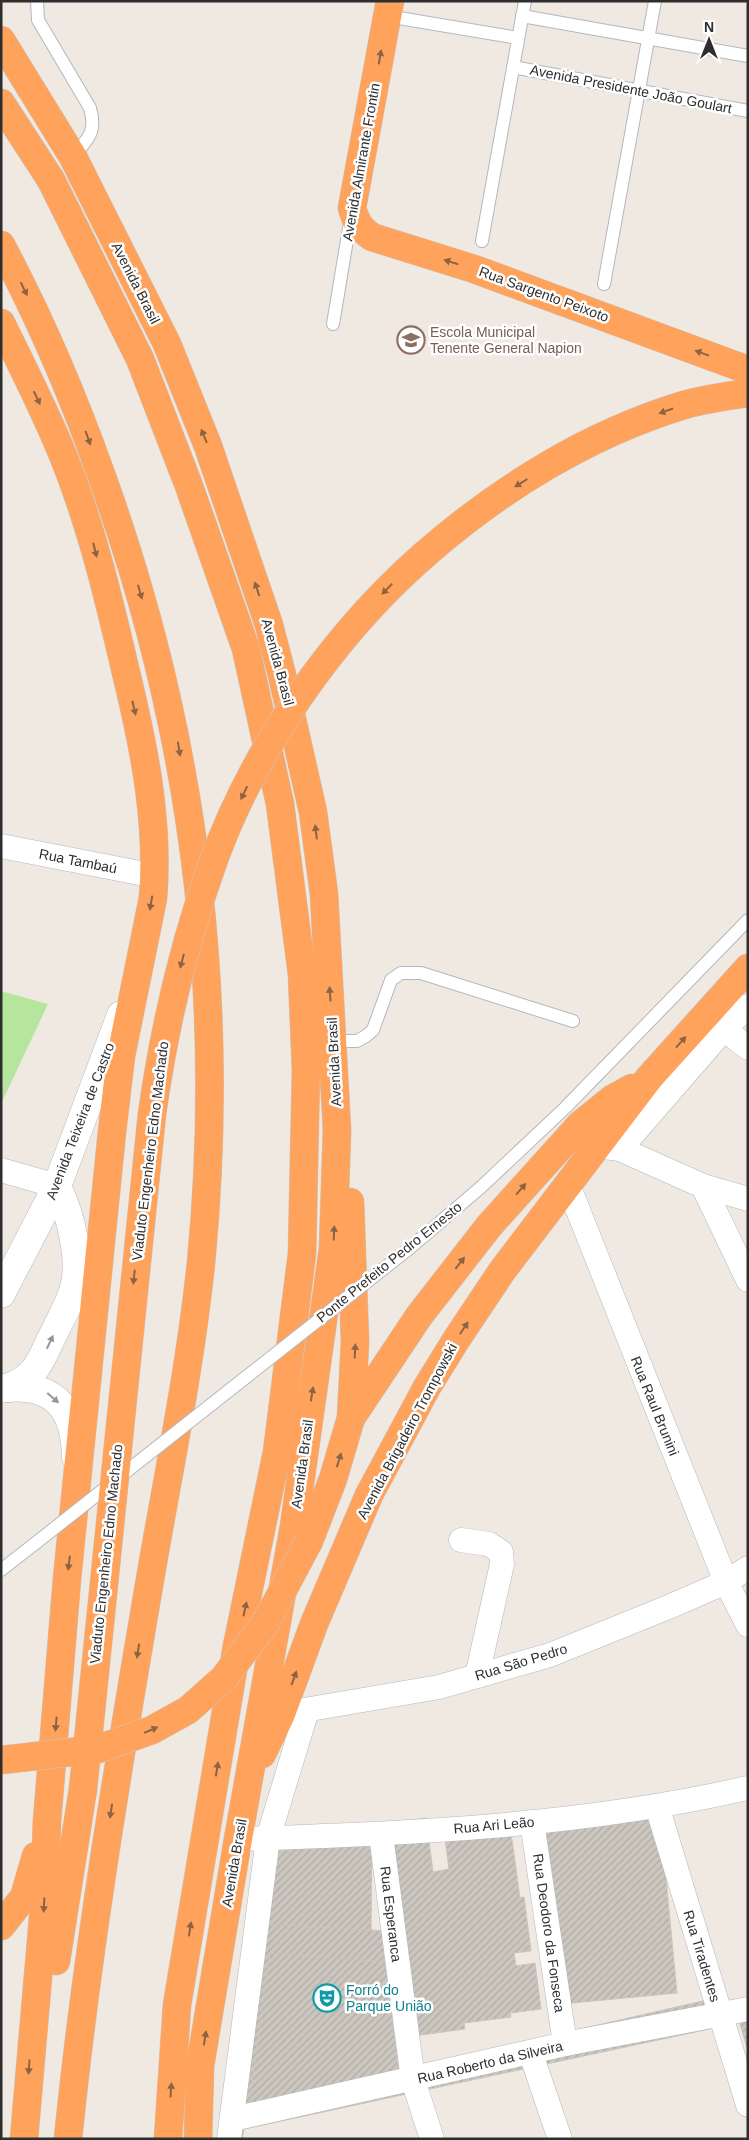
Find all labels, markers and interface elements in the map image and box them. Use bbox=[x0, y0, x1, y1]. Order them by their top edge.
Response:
north arrow bbox=[684, 15, 734, 65]
text: N bbox=[704, 19, 714, 35]
one-way arrow bbox=[376, 49, 384, 65]
street label: Avenida Presidente João Goulart bbox=[529, 62, 733, 116]
street label: Avenida Almirante Frontin bbox=[339, 82, 383, 242]
street label: Avenida Brasil bbox=[109, 240, 163, 326]
one-way arrow bbox=[443, 257, 458, 265]
street label: Rua Sargento Peixoto bbox=[477, 263, 611, 325]
one-way arrow bbox=[20, 282, 28, 296]
place label: Escola Municipal Tenente General Napion bbox=[430, 324, 582, 356]
school or university icon: Escola Municipal Tenente General Napion bbox=[396, 325, 426, 355]
one-way arrow bbox=[694, 349, 709, 357]
one-way arrow bbox=[33, 391, 41, 405]
one-way arrow bbox=[658, 407, 673, 415]
one-way arrow bbox=[199, 428, 207, 443]
one-way arrow bbox=[84, 431, 92, 446]
one-way arrow bbox=[514, 478, 527, 488]
one-way arrow bbox=[91, 542, 99, 558]
one-way arrow bbox=[253, 581, 261, 596]
one-way arrow bbox=[381, 582, 393, 594]
one-way arrow bbox=[137, 584, 145, 599]
street label: Avenida Brasil bbox=[259, 617, 297, 707]
one-way arrow bbox=[130, 700, 138, 715]
one-way arrow bbox=[175, 742, 183, 758]
one-way arrow bbox=[240, 786, 248, 800]
one-way arrow bbox=[312, 823, 320, 839]
street label: Rua Tambaú bbox=[38, 846, 118, 876]
one-way arrow bbox=[147, 896, 155, 912]
one-way arrow bbox=[178, 954, 186, 969]
one-way arrow bbox=[326, 985, 334, 1001]
street label: Avenida Brasil bbox=[324, 1017, 344, 1107]
one-way arrow bbox=[675, 1036, 687, 1048]
street label: Avenida Teixeira de Castro bbox=[43, 1040, 117, 1202]
street label: Viaduto Engenheiro Edno Machado bbox=[129, 1040, 171, 1262]
one-way arrow bbox=[516, 1182, 527, 1195]
street label: Ponte Prefeito Pedro Ernesto bbox=[313, 1198, 465, 1326]
one-way arrow bbox=[330, 1225, 338, 1241]
one-way arrow bbox=[454, 1257, 465, 1270]
one-way arrow bbox=[130, 1269, 138, 1285]
one-way arrow bbox=[459, 1321, 469, 1335]
one-way arrow bbox=[46, 1335, 54, 1349]
street label: Avenida Brigadeiro Trompowski bbox=[354, 1340, 460, 1522]
one-way arrow bbox=[351, 1343, 359, 1359]
street label: Rua Raul Brunini bbox=[628, 1354, 682, 1458]
one-way arrow bbox=[309, 1386, 317, 1402]
one-way arrow bbox=[46, 1393, 59, 1404]
street label: Avenida Brasil bbox=[288, 1419, 316, 1509]
street label: Viaduto Engenheiro Edno Machado bbox=[87, 1443, 126, 1665]
one-way arrow bbox=[335, 1452, 343, 1467]
one-way arrow bbox=[65, 1555, 73, 1571]
one-way arrow bbox=[241, 1601, 249, 1616]
street label: Rua São Pedro bbox=[473, 1640, 569, 1684]
one-way arrow bbox=[133, 1643, 141, 1659]
one-way arrow bbox=[290, 1670, 298, 1685]
one-way arrow bbox=[51, 1717, 59, 1733]
one-way arrow bbox=[144, 1725, 158, 1733]
one-way arrow bbox=[213, 1760, 221, 1776]
one-way arrow bbox=[107, 1804, 115, 1820]
street label: Rua Ari Leão bbox=[453, 1813, 535, 1836]
street label: Avenida Brasil bbox=[218, 1818, 250, 1908]
street label: Rua Deodoro da Fonseca bbox=[530, 1853, 568, 2014]
street label: Rua Esperanca bbox=[377, 1865, 405, 1963]
one-way arrow bbox=[39, 1897, 47, 1913]
street label: Rua Tiradentes bbox=[680, 1908, 724, 2004]
one-way arrow bbox=[186, 1920, 194, 1936]
place label: Forró do Parque União bbox=[346, 1982, 432, 2014]
theatre icon: Forró do Parque União bbox=[312, 1983, 342, 2013]
one-way arrow bbox=[201, 2030, 209, 2046]
street label: Rua Roberto da Silveira bbox=[416, 2037, 564, 2087]
one-way arrow bbox=[25, 2059, 33, 2075]
one-way arrow bbox=[168, 2082, 176, 2098]

